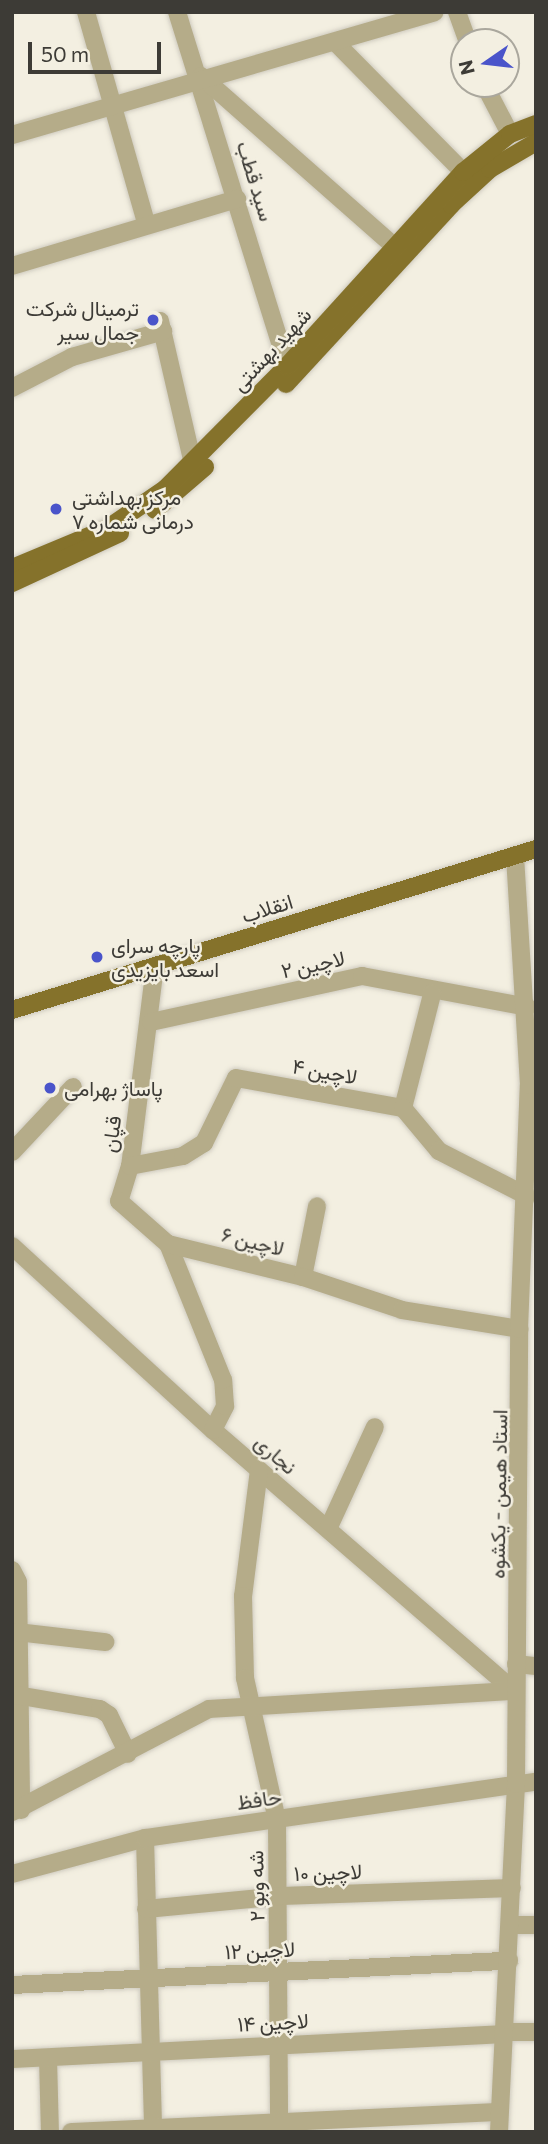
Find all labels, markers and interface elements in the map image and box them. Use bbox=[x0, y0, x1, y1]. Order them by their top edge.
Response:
scale bar bbox=[32, 28, 164, 72]
north arrow bbox=[450, 28, 520, 98]
text: 50 m bbox=[41, 41, 89, 66]
text: N bbox=[453, 58, 479, 77]
street label: سید قطب bbox=[232, 138, 280, 224]
place label: ترمینال شرکت جمال سیر bbox=[26, 295, 139, 345]
street label: شهید بهشتی bbox=[226, 302, 316, 396]
marker: ترمینال شرکت جمال سیر bbox=[145, 312, 161, 328]
place label: مرکز بهداشتی درمانی شماره ۷ bbox=[72, 484, 194, 534]
marker: مرکز بهداشتی درمانی شماره ۷ bbox=[46, 499, 66, 519]
street label: انقلاب bbox=[238, 888, 296, 928]
place label: پارچه سرای اسعد بایزیدی bbox=[111, 932, 219, 982]
street label: لاچین ۲ bbox=[279, 945, 347, 983]
marker: پارچه سرای اسعد بایزیدی bbox=[89, 949, 105, 965]
street label: لاچین ۴ bbox=[291, 1053, 359, 1089]
place label: پاساژ بهرامی bbox=[64, 1075, 163, 1101]
marker: پاساژ بهرامی bbox=[42, 1080, 58, 1096]
street label: قپان bbox=[96, 1114, 126, 1154]
street label: لاچین ۶ bbox=[219, 1221, 287, 1261]
street label: استاد هیمن - یکشوه bbox=[484, 1409, 512, 1579]
street label: نجاری bbox=[250, 1429, 302, 1479]
street label: حافظ bbox=[235, 1783, 283, 1815]
street label: شه وبو ۲ bbox=[243, 1850, 269, 1922]
street label: لاچین ۱۰ bbox=[293, 1858, 363, 1886]
street label: لاچین ۱۲ bbox=[224, 1936, 296, 1964]
street label: لاچین ۱۴ bbox=[237, 2008, 309, 2036]

